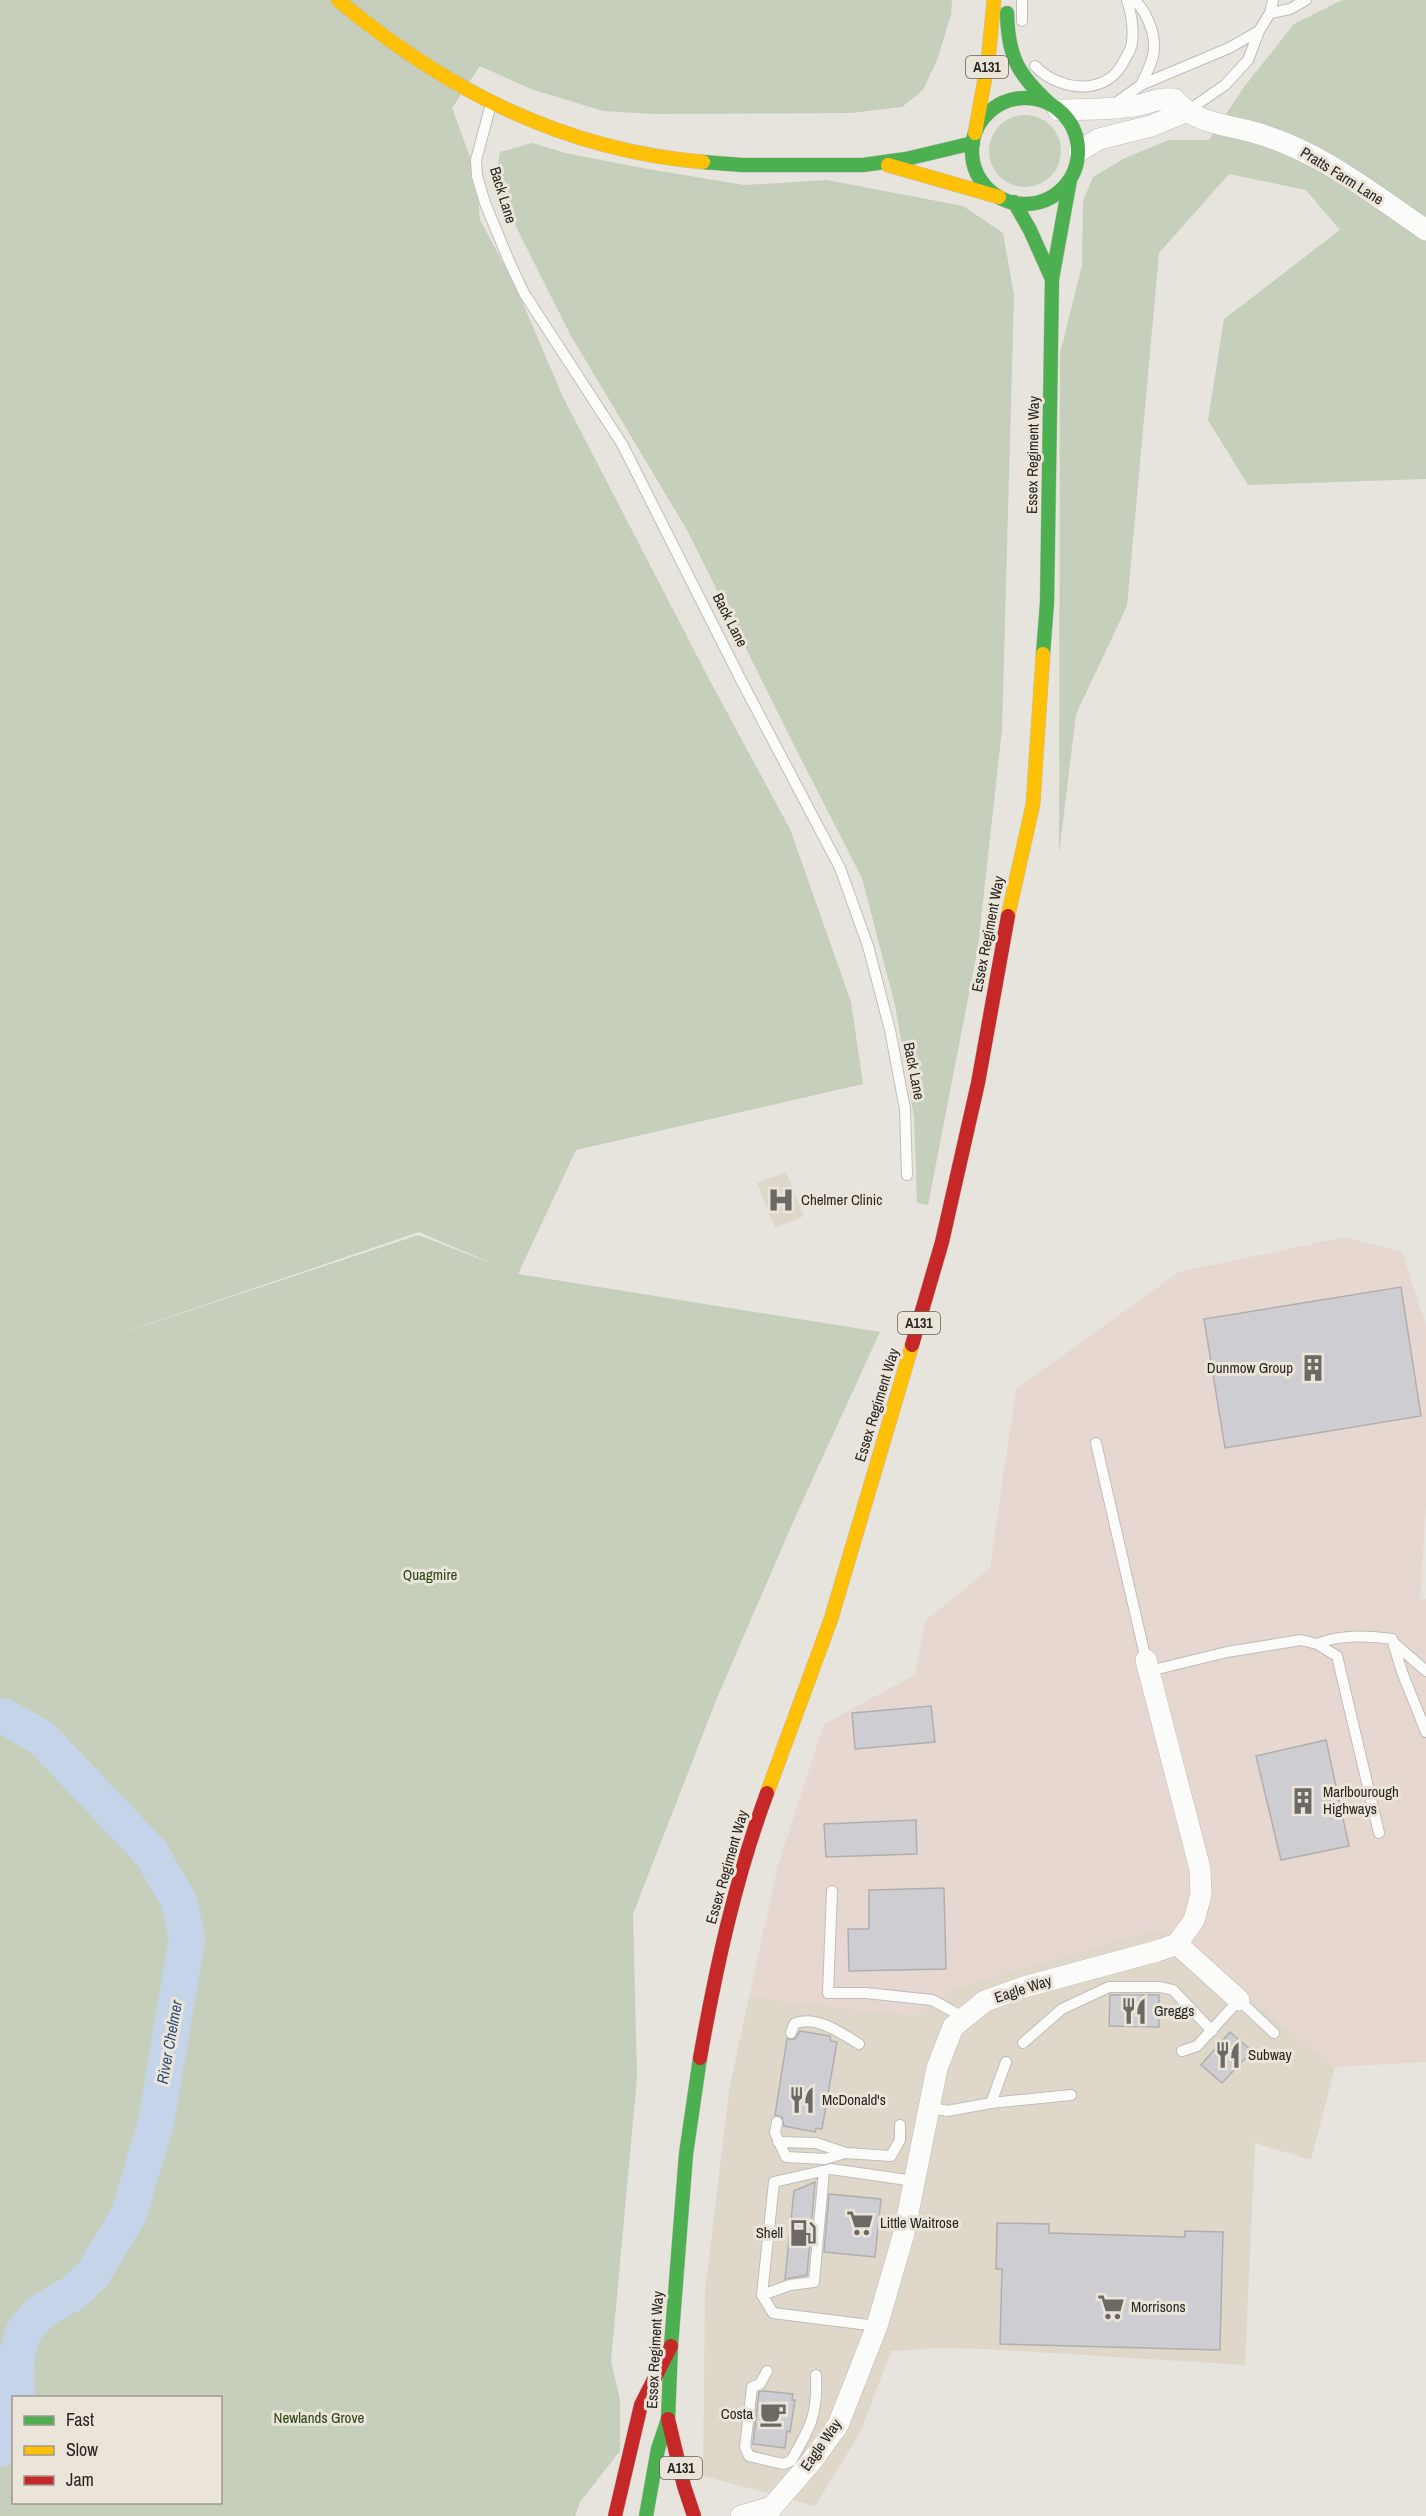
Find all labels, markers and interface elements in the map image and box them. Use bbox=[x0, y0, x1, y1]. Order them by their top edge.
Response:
road number: A131 bbox=[966, 56, 1008, 78]
street label: Pratts Farm Lane bbox=[1297, 142, 1388, 210]
street label: Back Lane bbox=[485, 164, 522, 226]
street label: Essex Regiment Way bbox=[1021, 395, 1044, 514]
street label: Back Lane bbox=[708, 589, 753, 651]
street label: Essex Regiment Way bbox=[966, 873, 1009, 994]
street label: Back Lane bbox=[899, 1040, 930, 1102]
hospital icon: Chelmer Clinic bbox=[766, 1185, 796, 1215]
place label: Chelmer Clinic bbox=[801, 1189, 882, 1210]
road number: A131 bbox=[898, 1312, 940, 1334]
street label: Essex Regiment Way bbox=[849, 1345, 904, 1464]
building icon: Dunmow Group bbox=[1298, 1353, 1328, 1383]
place label: Dunmow Group bbox=[1207, 1357, 1293, 1378]
park label: Quagmire bbox=[403, 1564, 457, 1585]
place label: Marlbourough Highways bbox=[1323, 1781, 1399, 1819]
building icon: Marlbourough Highways bbox=[1288, 1786, 1318, 1816]
street label: Essex Regiment Way bbox=[700, 1807, 753, 1926]
street label: Eagle Way bbox=[992, 1969, 1055, 2008]
restaurant icon: Greggs bbox=[1119, 1996, 1149, 2026]
water label: River Chelmer bbox=[151, 1998, 187, 2086]
place label: Greggs bbox=[1154, 2000, 1194, 2021]
restaurant icon: Subway bbox=[1213, 2040, 1243, 2070]
place label: Subway bbox=[1248, 2044, 1293, 2065]
restaurant icon: McDonald's bbox=[787, 2085, 817, 2115]
place label: McDonald's bbox=[822, 2089, 886, 2110]
supermarket icon: Little Waitrose bbox=[845, 2208, 875, 2238]
place label: Little Waitrose bbox=[880, 2212, 959, 2233]
fuel station icon: Shell bbox=[788, 2218, 818, 2248]
place label: Shell bbox=[756, 2222, 783, 2243]
street label: Essex Regiment Way bbox=[641, 2290, 668, 2409]
supermarket icon: Morrisons bbox=[1096, 2292, 1126, 2322]
place label: Morrisons bbox=[1131, 2296, 1186, 2317]
legend bbox=[12, 2396, 222, 2504]
cafe icon: Costa bbox=[758, 2399, 788, 2429]
place label: Costa bbox=[721, 2403, 753, 2424]
text: Fast bbox=[66, 2407, 94, 2432]
park label: Newlands Grove bbox=[274, 2407, 365, 2428]
street label: Eagle Way bbox=[795, 2414, 847, 2475]
text: Slow bbox=[66, 2437, 98, 2462]
road number: A131 bbox=[660, 2457, 702, 2479]
text: Jam bbox=[66, 2467, 94, 2492]

